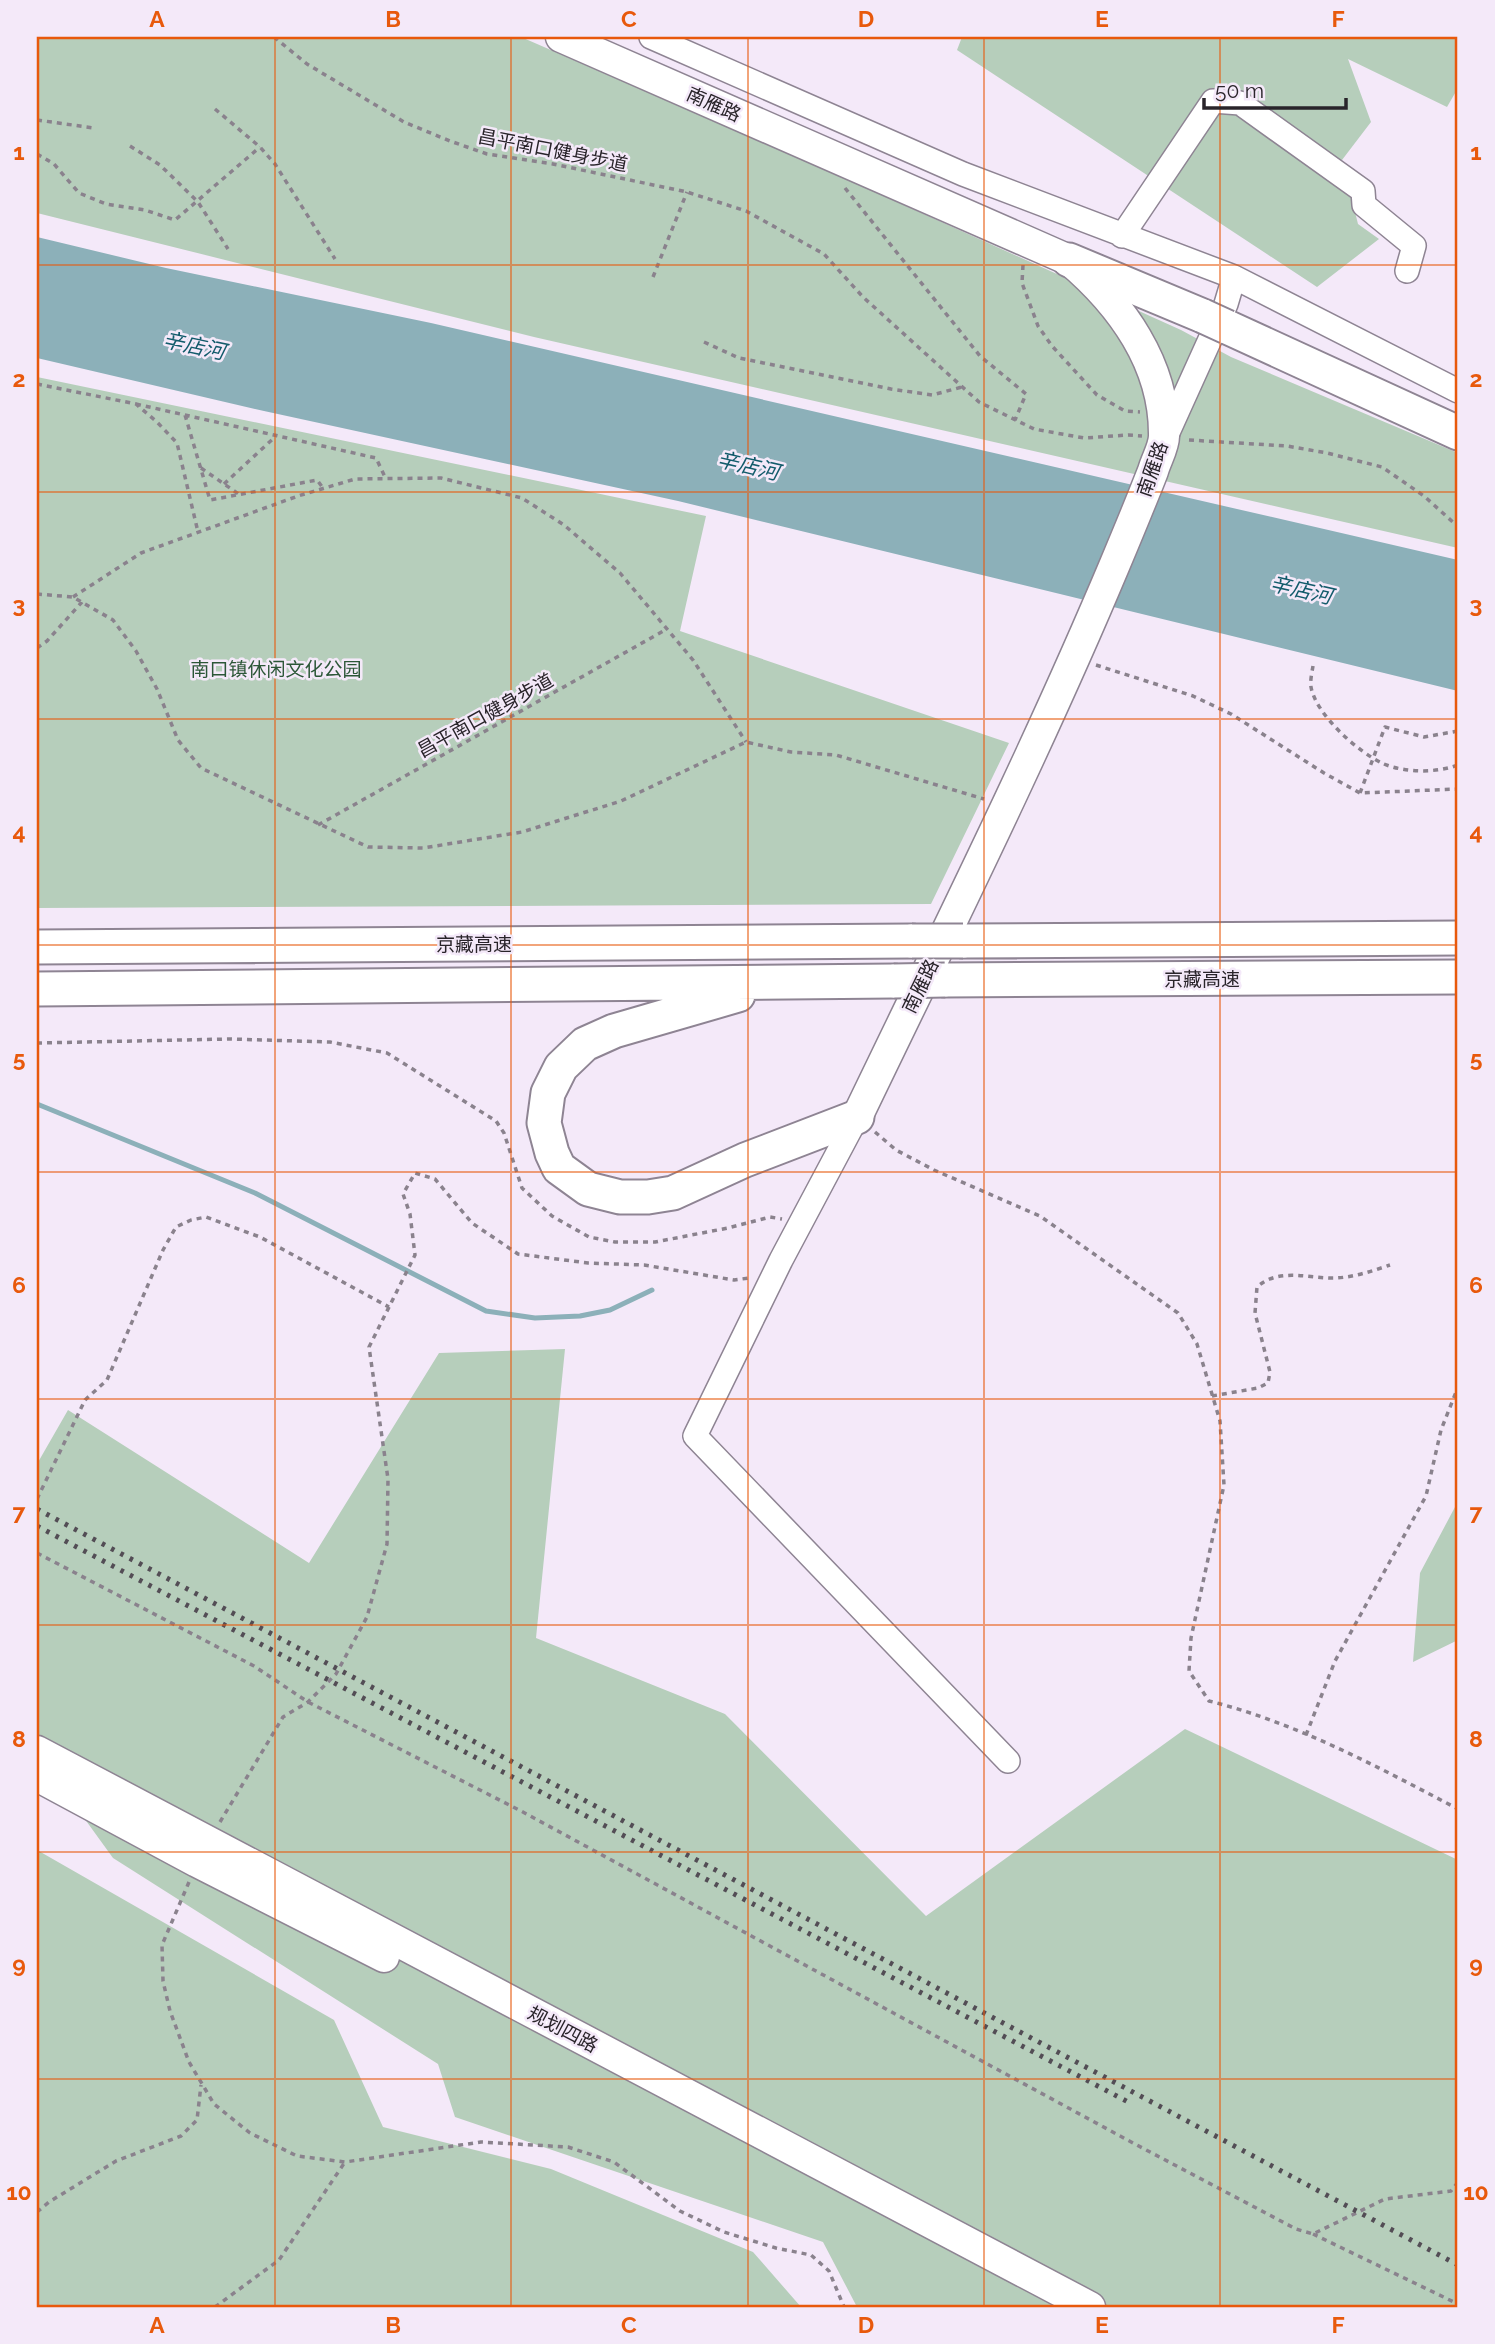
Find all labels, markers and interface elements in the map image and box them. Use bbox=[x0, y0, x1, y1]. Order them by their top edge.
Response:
text: A bbox=[149, 5, 165, 32]
text: B bbox=[385, 5, 401, 32]
text: C bbox=[621, 5, 637, 32]
text: D bbox=[858, 5, 874, 32]
text: E bbox=[1095, 5, 1109, 32]
text: F bbox=[1331, 5, 1345, 32]
scale bar bbox=[1204, 66, 1346, 110]
text: 50 m bbox=[1215, 78, 1264, 103]
street label: 南雁路 bbox=[683, 82, 745, 126]
street label: 昌平南口健身步道 bbox=[476, 125, 630, 175]
text: 1 bbox=[13, 138, 25, 165]
text: 1 bbox=[1470, 138, 1482, 165]
water label: 辛店河 bbox=[161, 327, 231, 365]
text: 2 bbox=[13, 365, 25, 392]
text: 2 bbox=[1470, 365, 1482, 392]
street label: 南雁路 bbox=[1132, 438, 1172, 500]
water label: 辛店河 bbox=[715, 446, 786, 486]
water label: 辛店河 bbox=[1268, 570, 1339, 610]
text: 3 bbox=[13, 591, 25, 618]
text: 3 bbox=[1470, 591, 1482, 618]
park label: 南口镇休闲文化公园 bbox=[190, 658, 362, 680]
street label: 昌平南口健身步道 bbox=[413, 669, 557, 761]
text: 4 bbox=[12, 818, 26, 845]
text: 4 bbox=[1469, 818, 1483, 845]
street label: 京藏高速 bbox=[436, 933, 512, 955]
street label: 南雁路 bbox=[898, 956, 942, 1016]
street label: 京藏高速 bbox=[1164, 968, 1240, 990]
text: 5 bbox=[13, 1045, 26, 1072]
text: 5 bbox=[1470, 1045, 1483, 1072]
text: 6 bbox=[12, 1271, 26, 1298]
text: 6 bbox=[1469, 1271, 1483, 1298]
text: 7 bbox=[13, 1498, 26, 1525]
text: 7 bbox=[1470, 1498, 1483, 1525]
text: 8 bbox=[12, 1725, 26, 1752]
text: 8 bbox=[1469, 1725, 1483, 1752]
text: 9 bbox=[12, 1951, 26, 1978]
text: 9 bbox=[1469, 1951, 1483, 1978]
street label: 规划四路 bbox=[524, 2001, 602, 2057]
text: 10 bbox=[6, 2178, 32, 2205]
text: 10 bbox=[1463, 2178, 1489, 2205]
text: A bbox=[149, 2311, 165, 2338]
text: B bbox=[385, 2311, 401, 2338]
text: C bbox=[621, 2311, 637, 2338]
text: D bbox=[858, 2311, 874, 2338]
text: E bbox=[1095, 2311, 1109, 2338]
text: F bbox=[1331, 2311, 1345, 2338]

